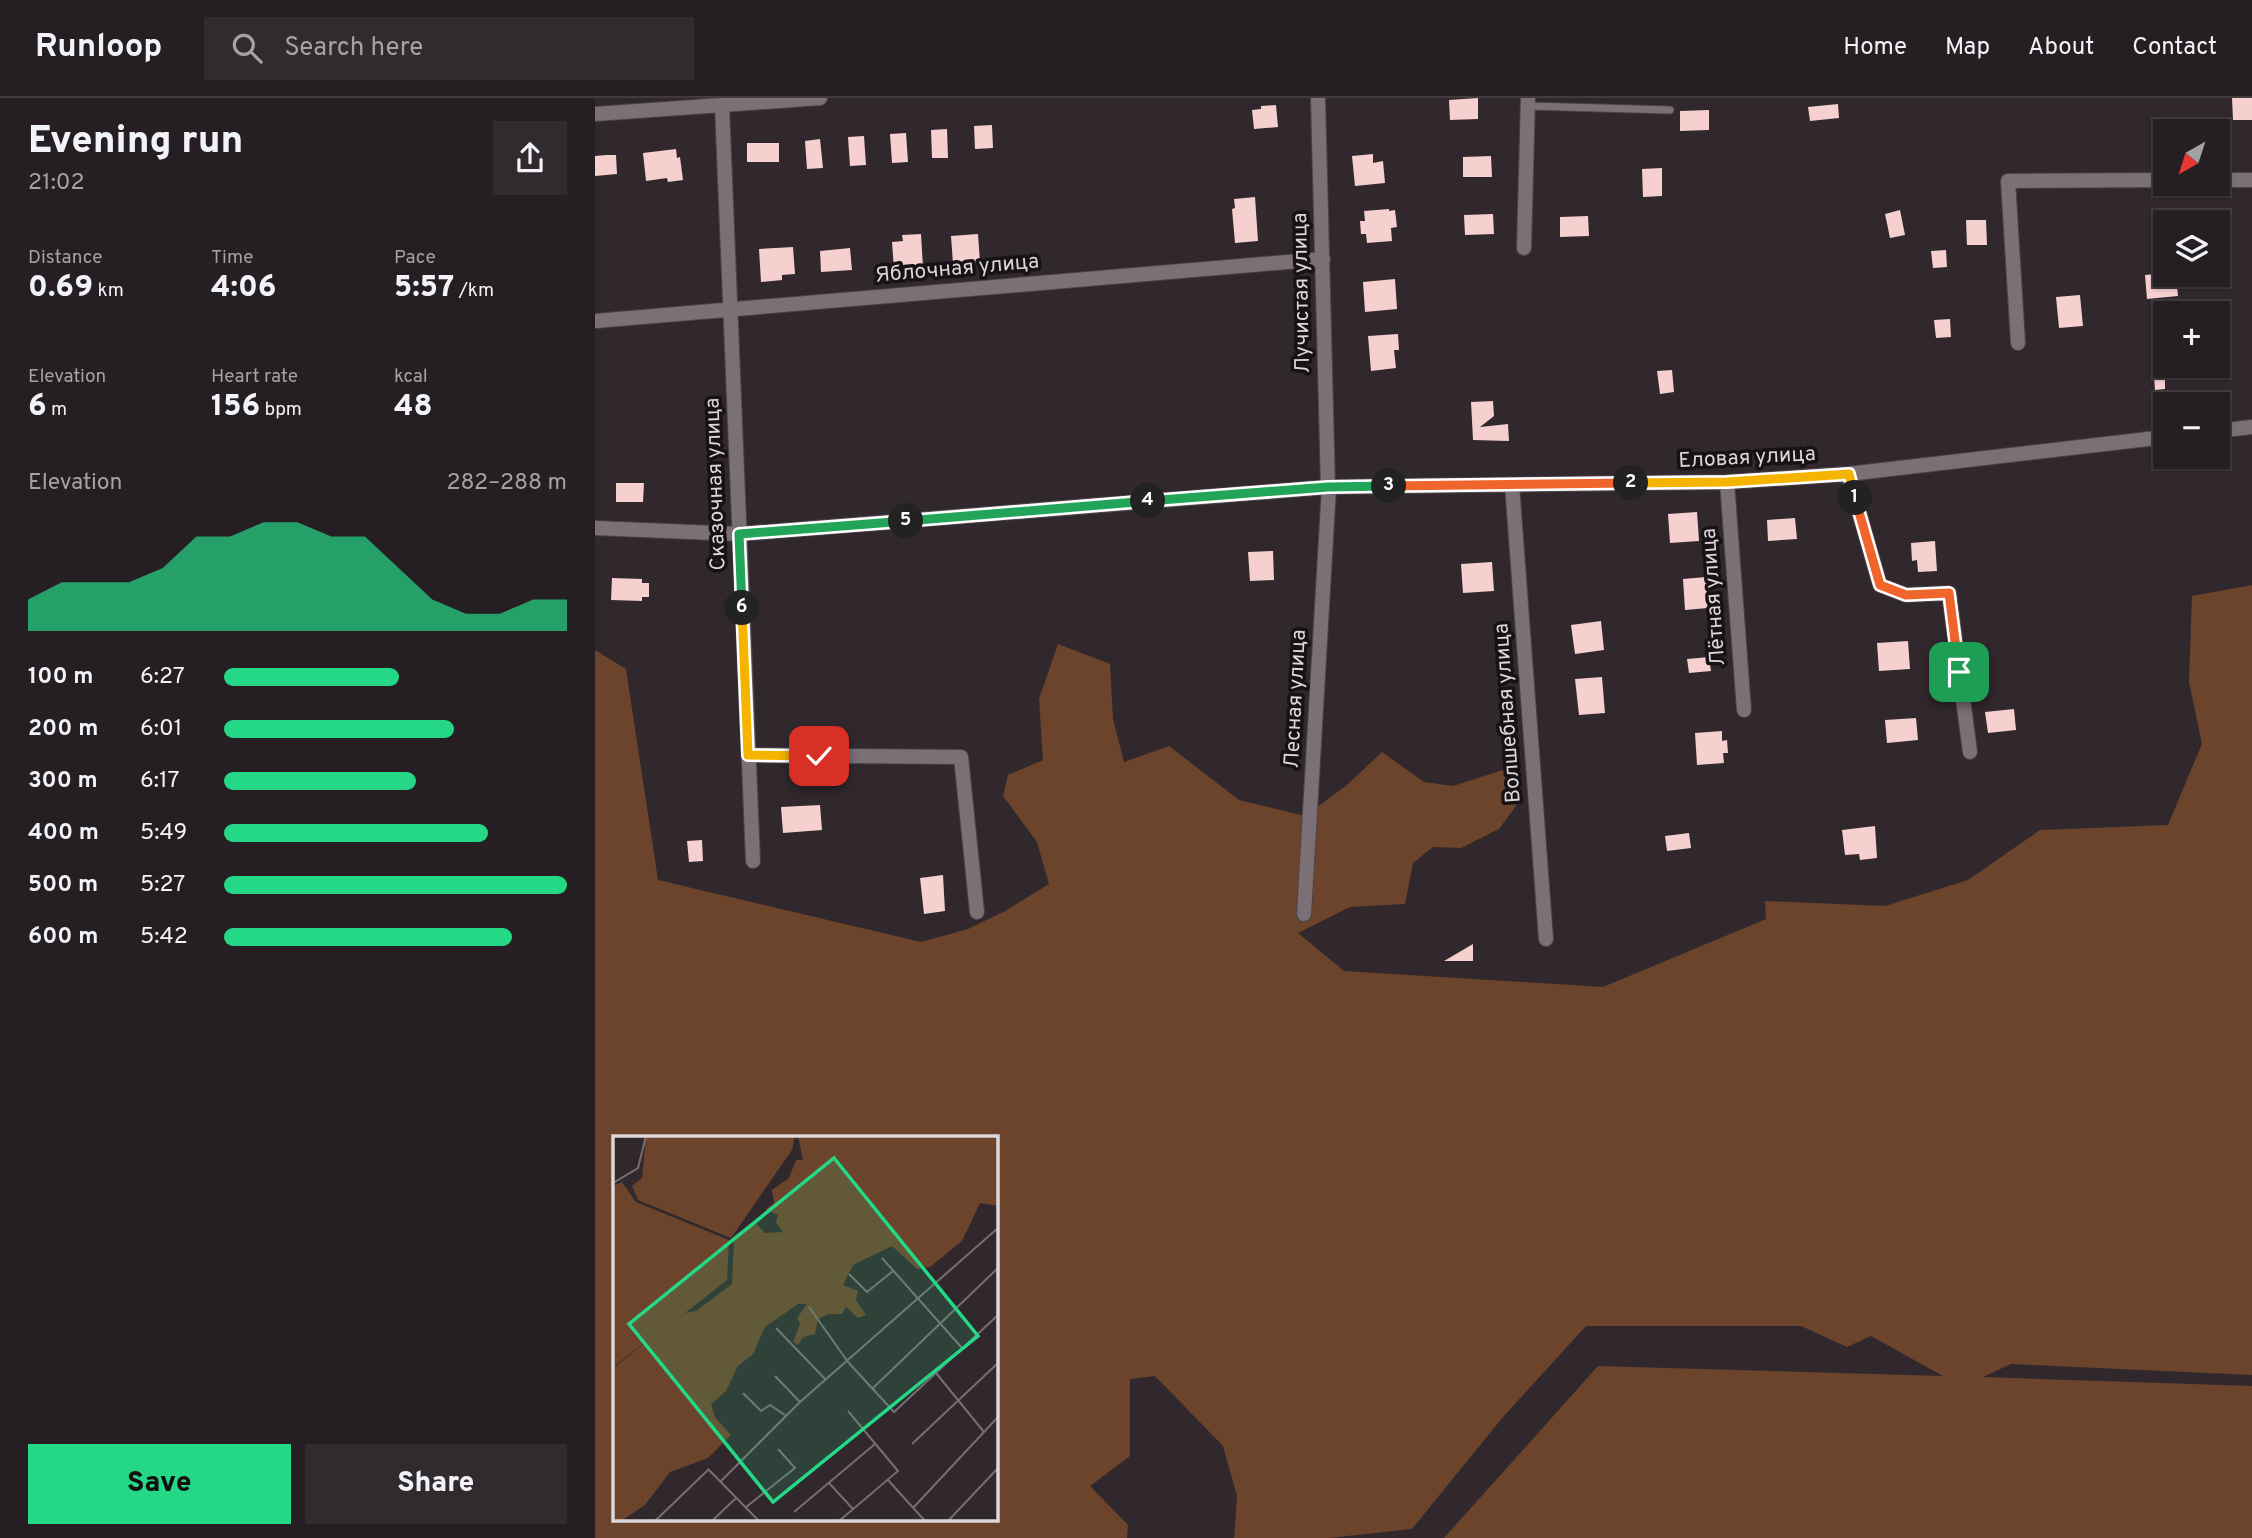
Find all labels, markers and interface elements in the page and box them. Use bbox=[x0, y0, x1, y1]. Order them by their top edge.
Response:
search box bbox=[204, 17, 694, 80]
text: Runloop bbox=[35, 27, 162, 69]
icon: search bbox=[228, 29, 266, 67]
text: Search here bbox=[284, 32, 423, 65]
text: Home bbox=[1843, 33, 1907, 63]
text: Map bbox=[1945, 33, 1990, 63]
text: About bbox=[2028, 33, 2094, 63]
text: Contact bbox=[2132, 33, 2217, 63]
text: Evening run bbox=[28, 118, 243, 167]
north arrow bbox=[2153, 119, 2229, 196]
map controls bbox=[2153, 119, 2230, 469]
button: share bbox=[493, 121, 567, 195]
text: 21:02 bbox=[28, 169, 85, 198]
button: layers bbox=[2153, 210, 2230, 287]
street label: Лучистая улица bbox=[1287, 212, 1317, 374]
text: Distance bbox=[28, 246, 103, 270]
text: Time bbox=[211, 246, 254, 270]
text: Pace bbox=[394, 246, 436, 270]
street label: Яблочная улица bbox=[874, 248, 1040, 290]
text: 0.69 bbox=[28, 270, 93, 307]
text: 4:06 bbox=[211, 270, 276, 307]
text: 5:57 bbox=[394, 270, 454, 307]
text: km bbox=[93, 279, 124, 303]
text: /km bbox=[454, 279, 494, 303]
button: + bbox=[2153, 301, 2230, 378]
text: Elevation bbox=[28, 365, 106, 389]
text: Heart rate bbox=[211, 365, 298, 389]
text: kcal bbox=[394, 365, 428, 389]
text: 6 bbox=[28, 389, 47, 426]
text: 156 bbox=[211, 389, 260, 426]
text: 48 bbox=[394, 389, 433, 426]
button: − bbox=[2153, 392, 2230, 469]
street label: Сказочная улица bbox=[699, 397, 733, 571]
text: m bbox=[47, 398, 67, 422]
text: bpm bbox=[260, 398, 302, 422]
street label: Еловая улица bbox=[1678, 441, 1816, 475]
pin: 2 bbox=[1613, 466, 1649, 500]
pin: 3 bbox=[1371, 468, 1407, 504]
text: Elevation bbox=[28, 469, 123, 498]
text: 282–288 m bbox=[446, 469, 567, 498]
text: 2 bbox=[1625, 470, 1636, 494]
text: 3 bbox=[1383, 473, 1394, 497]
pin: 1 bbox=[1837, 480, 1873, 516]
pin: 4 bbox=[1131, 484, 1165, 518]
text: 1 bbox=[1851, 485, 1858, 509]
text: 4 bbox=[1141, 488, 1154, 512]
pin: 5 bbox=[889, 504, 923, 538]
text: 5 bbox=[900, 508, 911, 532]
street label: Лётная улица bbox=[1696, 527, 1732, 667]
pin: 6 bbox=[725, 590, 759, 626]
text: 6 bbox=[736, 595, 747, 619]
street label: Волшебная улица bbox=[1488, 622, 1528, 804]
street label: Лесная улица bbox=[1279, 629, 1313, 769]
pin bbox=[1929, 642, 1989, 702]
icon: arrive bbox=[1940, 653, 1978, 691]
text: 100 m bbox=[28, 663, 93, 692]
text: 6:27 bbox=[140, 663, 185, 692]
text: 200 m bbox=[28, 715, 98, 744]
text: 6:01 bbox=[140, 715, 182, 744]
pin bbox=[789, 726, 849, 786]
icon: check bbox=[800, 737, 838, 775]
text: 300 m bbox=[28, 767, 98, 796]
text: 6:17 bbox=[140, 767, 179, 796]
text: 400 m bbox=[28, 819, 99, 848]
text: 5:49 bbox=[140, 819, 187, 848]
text: 500 m bbox=[28, 871, 98, 900]
text: 5:27 bbox=[140, 871, 185, 900]
text: 600 m bbox=[28, 923, 98, 952]
text: 5:42 bbox=[140, 923, 188, 952]
inset map bbox=[613, 1136, 997, 1520]
button: Save bbox=[28, 1444, 291, 1524]
button: Share bbox=[305, 1444, 567, 1524]

